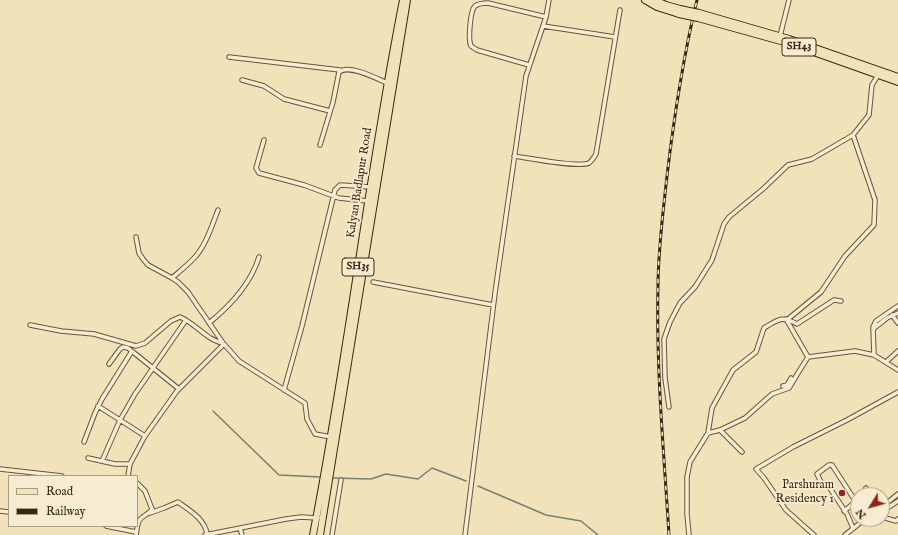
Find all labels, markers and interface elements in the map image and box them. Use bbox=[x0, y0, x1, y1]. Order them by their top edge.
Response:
road number: SH43 bbox=[782, 38, 816, 56]
street label: Kalyan Badlapur Road bbox=[344, 127, 376, 239]
road number: SH35 bbox=[342, 258, 374, 276]
legend bbox=[8, 475, 138, 527]
place label: Parshuram Residency 1 bbox=[776, 479, 834, 507]
text: Road bbox=[46, 484, 73, 499]
north arrow bbox=[850, 487, 890, 527]
marker: Parshuram Residency 1 bbox=[837, 488, 847, 498]
text: Railway bbox=[46, 504, 85, 519]
text: N bbox=[853, 506, 870, 522]

